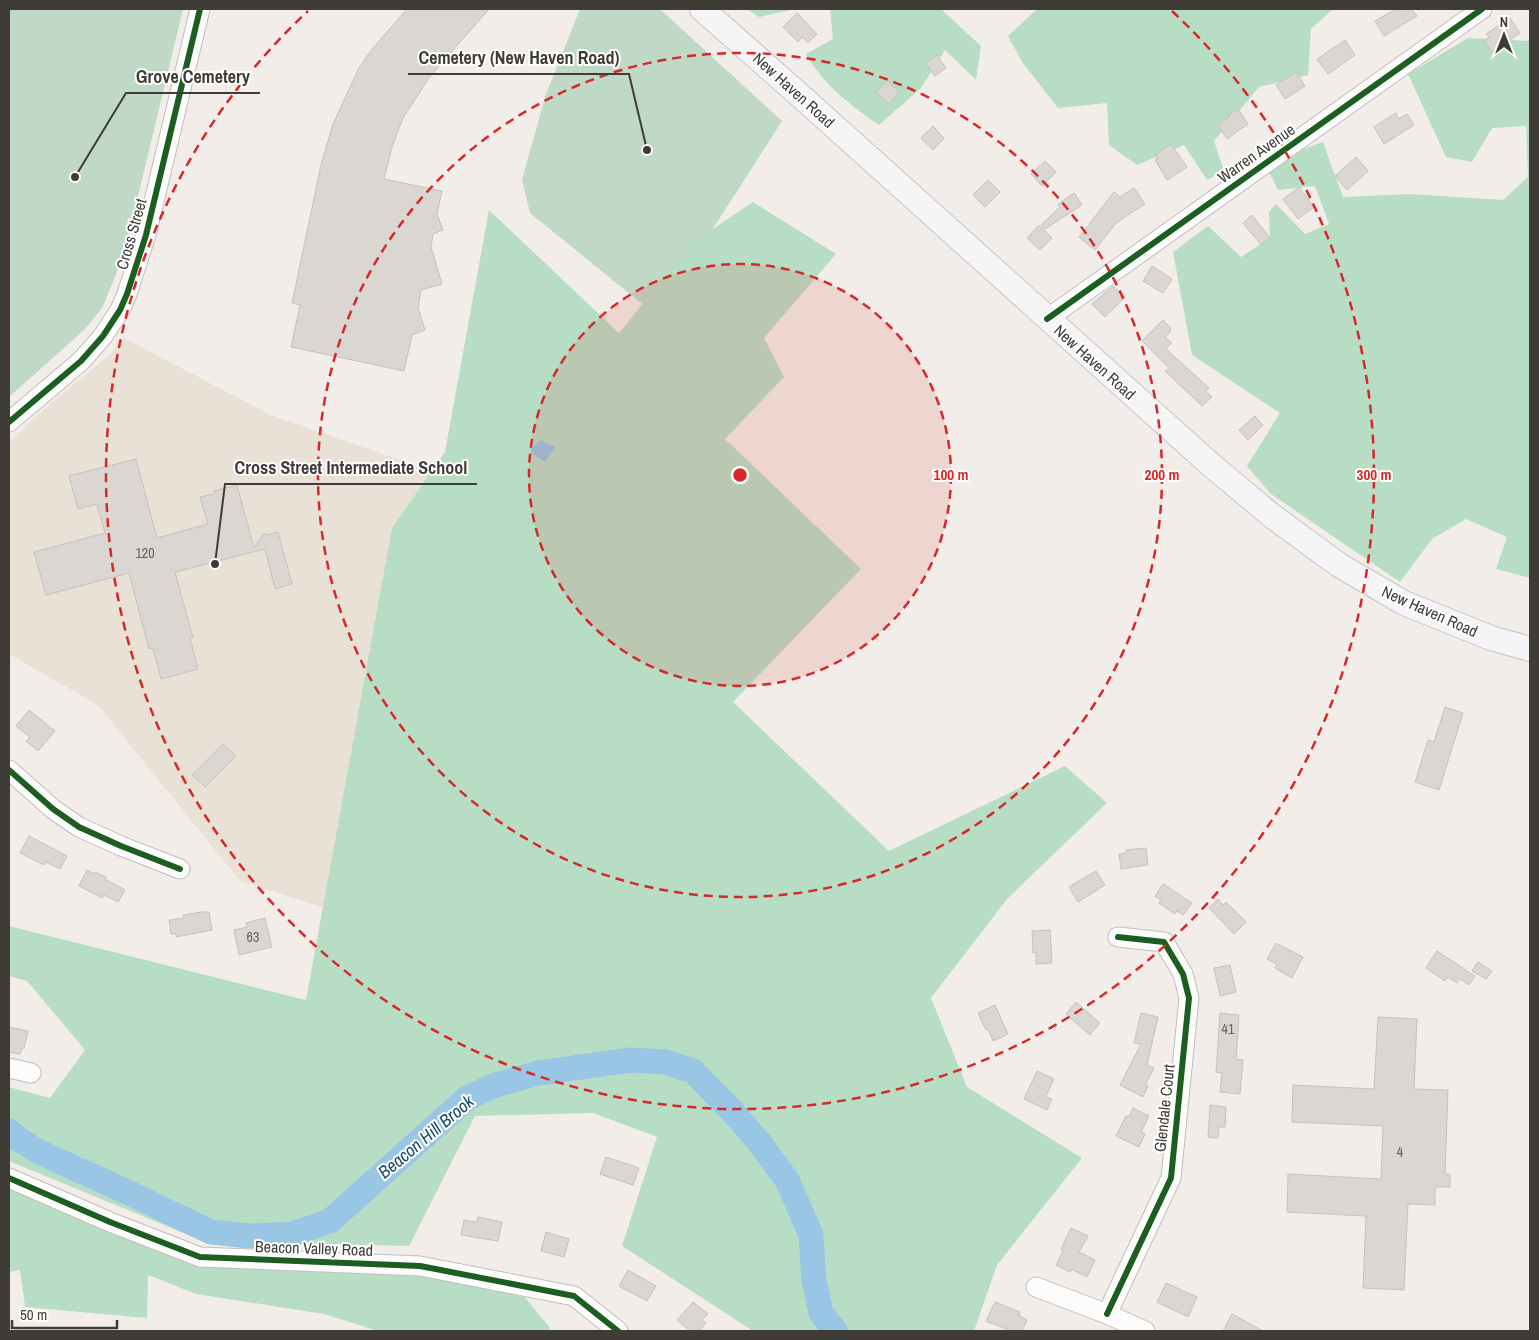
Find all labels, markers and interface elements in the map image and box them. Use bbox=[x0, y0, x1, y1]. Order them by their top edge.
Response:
north arrow bbox=[1479, 10, 1529, 60]
text: N bbox=[1500, 13, 1508, 31]
callout: Cemetery (New Haven Road) bbox=[408, 41, 629, 74]
text: Cemetery (New Haven Road) bbox=[419, 45, 620, 70]
street label: New Haven Road bbox=[748, 47, 840, 133]
callout: Grove Cemetery bbox=[126, 60, 260, 93]
text: Grove Cemetery bbox=[136, 64, 251, 89]
street label: Warren Avenue bbox=[1213, 118, 1299, 188]
street label: Cross Street bbox=[110, 196, 152, 272]
street label: New Haven Road bbox=[1049, 319, 1141, 405]
callout: Cross Street Intermediate School bbox=[225, 451, 477, 484]
text: Cross Street Intermediate School bbox=[235, 455, 467, 480]
text: 100 m bbox=[934, 464, 968, 485]
text: 200 m bbox=[1145, 464, 1179, 485]
text: 300 m bbox=[1357, 464, 1391, 485]
centre of rings bbox=[731, 466, 749, 484]
house number: 120 bbox=[135, 544, 155, 562]
street label: New Haven Road bbox=[1379, 580, 1481, 642]
house number: 63 bbox=[247, 928, 259, 946]
house number: 41 bbox=[1222, 1020, 1235, 1038]
street label: Glendale Court bbox=[1148, 1063, 1180, 1153]
water label: Beacon Hill Brook bbox=[372, 1089, 479, 1184]
house number: 4 bbox=[1397, 1143, 1404, 1161]
street label: Beacon Valley Road bbox=[255, 1235, 373, 1261]
scale bar bbox=[12, 1298, 118, 1330]
text: 50 m bbox=[20, 1304, 47, 1325]

